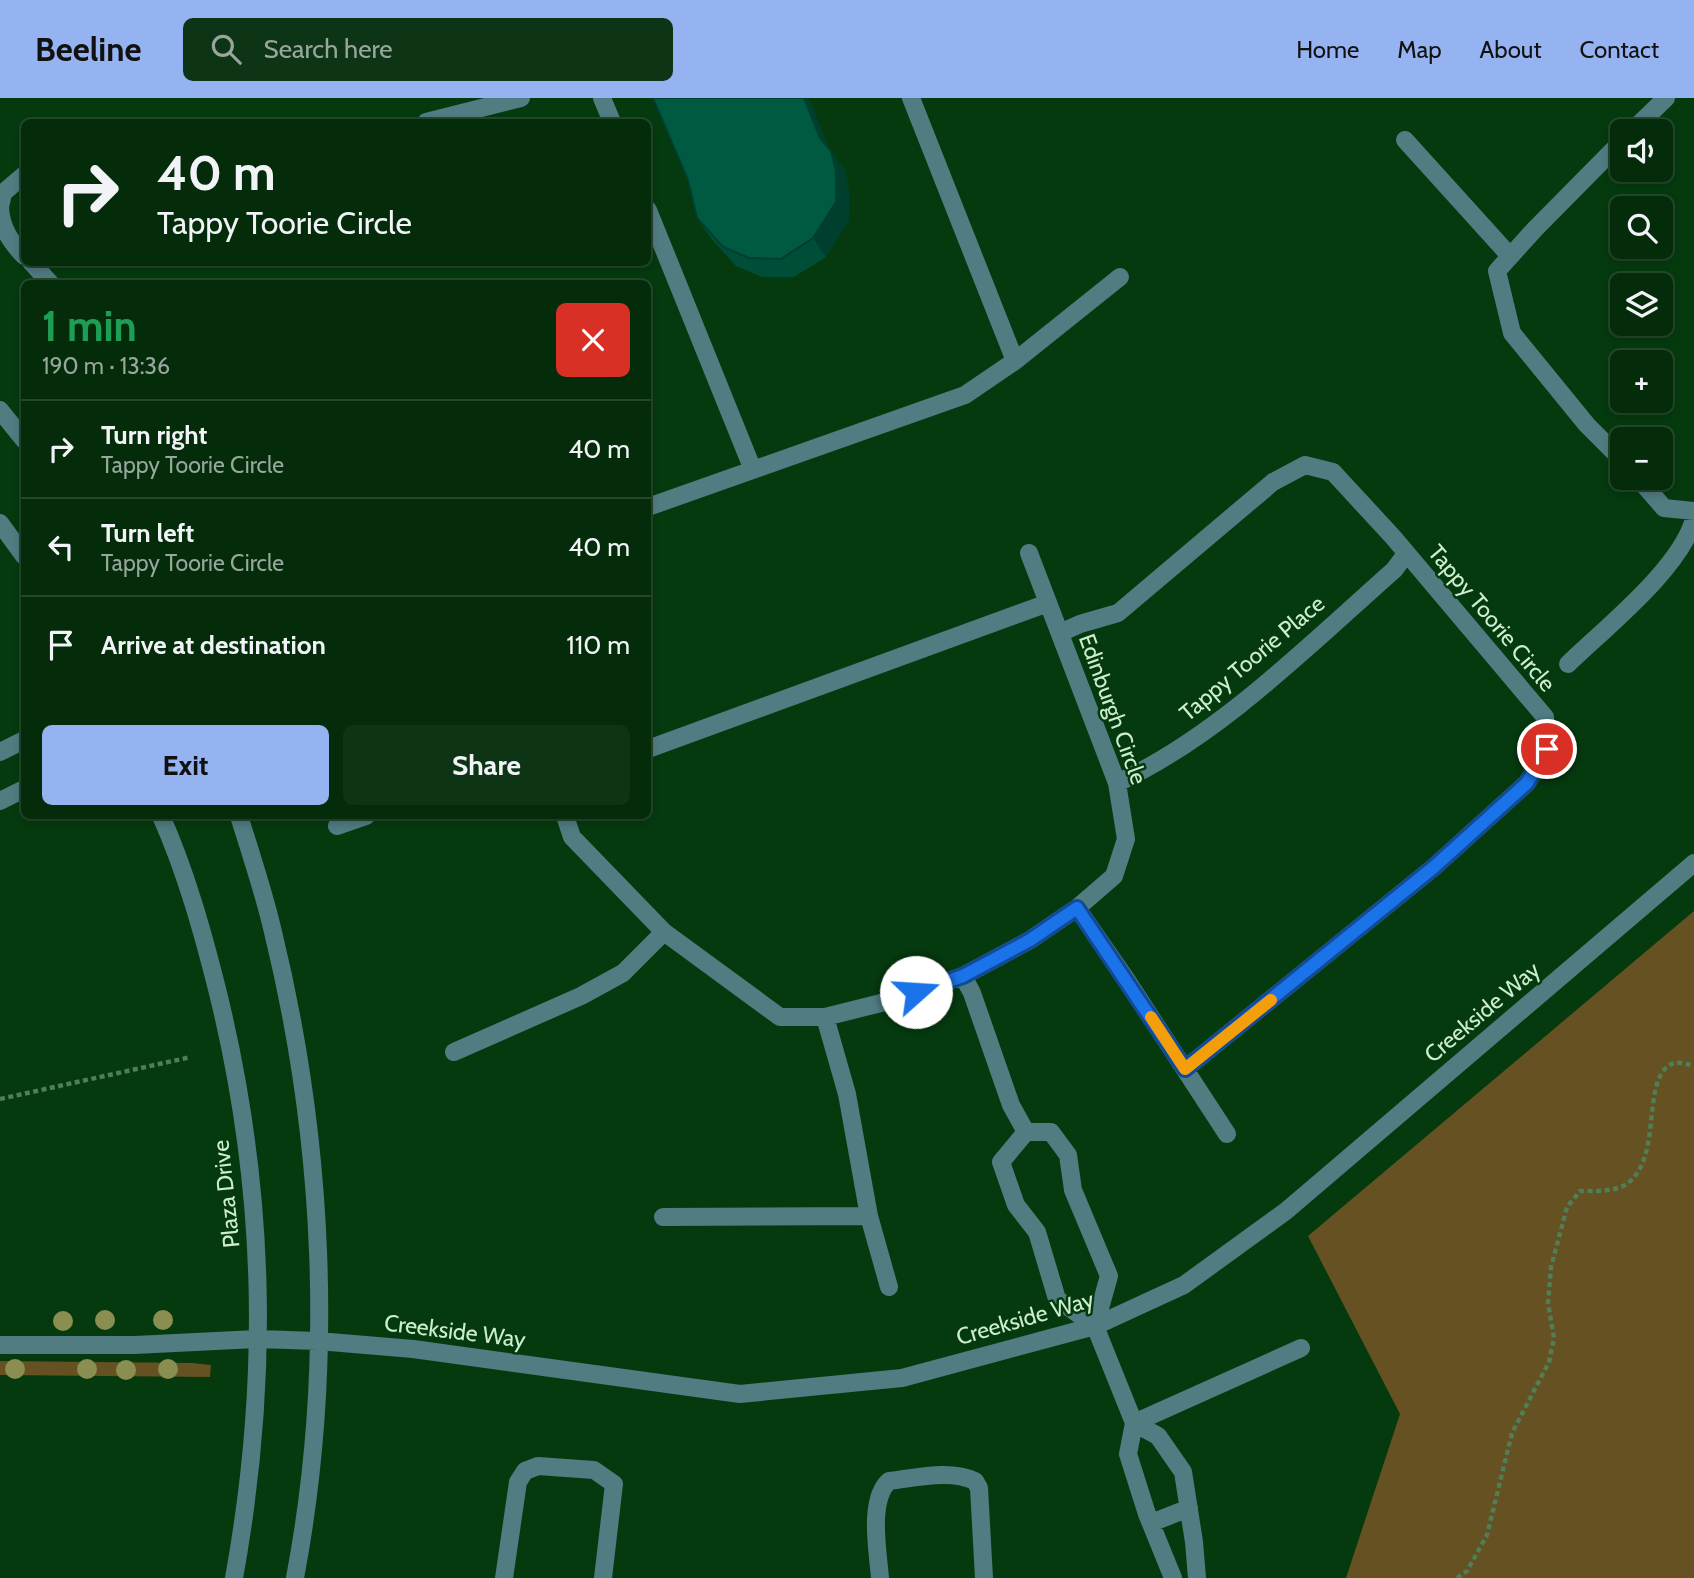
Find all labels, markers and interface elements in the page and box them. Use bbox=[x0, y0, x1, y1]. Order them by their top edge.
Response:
search box bbox=[183, 18, 673, 81]
text: Beeline bbox=[35, 29, 141, 69]
icon: search bbox=[207, 30, 245, 68]
text: Search here bbox=[263, 33, 393, 65]
text: Home bbox=[1296, 35, 1359, 64]
text: Map bbox=[1397, 35, 1442, 64]
text: About bbox=[1480, 35, 1542, 64]
text: Contact bbox=[1580, 35, 1659, 64]
map controls bbox=[1610, 119, 1673, 490]
button: sound bbox=[1610, 119, 1673, 182]
text: 40 m bbox=[157, 143, 276, 202]
icon: right bbox=[42, 147, 133, 238]
button: search bbox=[1610, 196, 1673, 259]
text: Tappy Toorie Circle bbox=[157, 203, 412, 242]
button: layers bbox=[1610, 273, 1673, 336]
text: 1 min bbox=[42, 300, 137, 352]
button: close bbox=[556, 303, 630, 377]
button: + bbox=[1610, 350, 1673, 413]
text: 190 m · 13:36 bbox=[42, 352, 170, 380]
text: Turn right bbox=[101, 419, 207, 451]
button: − bbox=[1610, 427, 1673, 490]
icon: right bbox=[42, 430, 80, 468]
text: 40 m bbox=[568, 433, 630, 465]
text: Tappy Toorie Circle bbox=[101, 451, 284, 479]
text: Turn left bbox=[101, 517, 194, 549]
icon: left bbox=[42, 528, 80, 566]
text: 40 m bbox=[568, 531, 630, 563]
street label: Tappy Toorie Circle bbox=[1422, 539, 1562, 697]
text: Tappy Toorie Circle bbox=[101, 549, 284, 577]
street label: Tappy Toorie Place bbox=[1174, 589, 1330, 727]
icon: arrive bbox=[42, 626, 80, 664]
text: Arrive at destination bbox=[101, 629, 326, 661]
text: 110 m bbox=[566, 629, 630, 661]
street label: Edinburgh Circle bbox=[1073, 630, 1153, 788]
pin bbox=[1517, 719, 1577, 779]
button: Exit bbox=[42, 725, 329, 805]
button: Share bbox=[343, 725, 630, 805]
icon: arrive bbox=[1528, 730, 1566, 768]
position arrow bbox=[879, 955, 953, 1029]
street label: Creekside Way bbox=[1419, 955, 1546, 1068]
street label: Plaza Drive bbox=[206, 1139, 246, 1249]
street label: Creekside Way bbox=[953, 1285, 1097, 1351]
street label: Creekside Way bbox=[383, 1308, 528, 1354]

